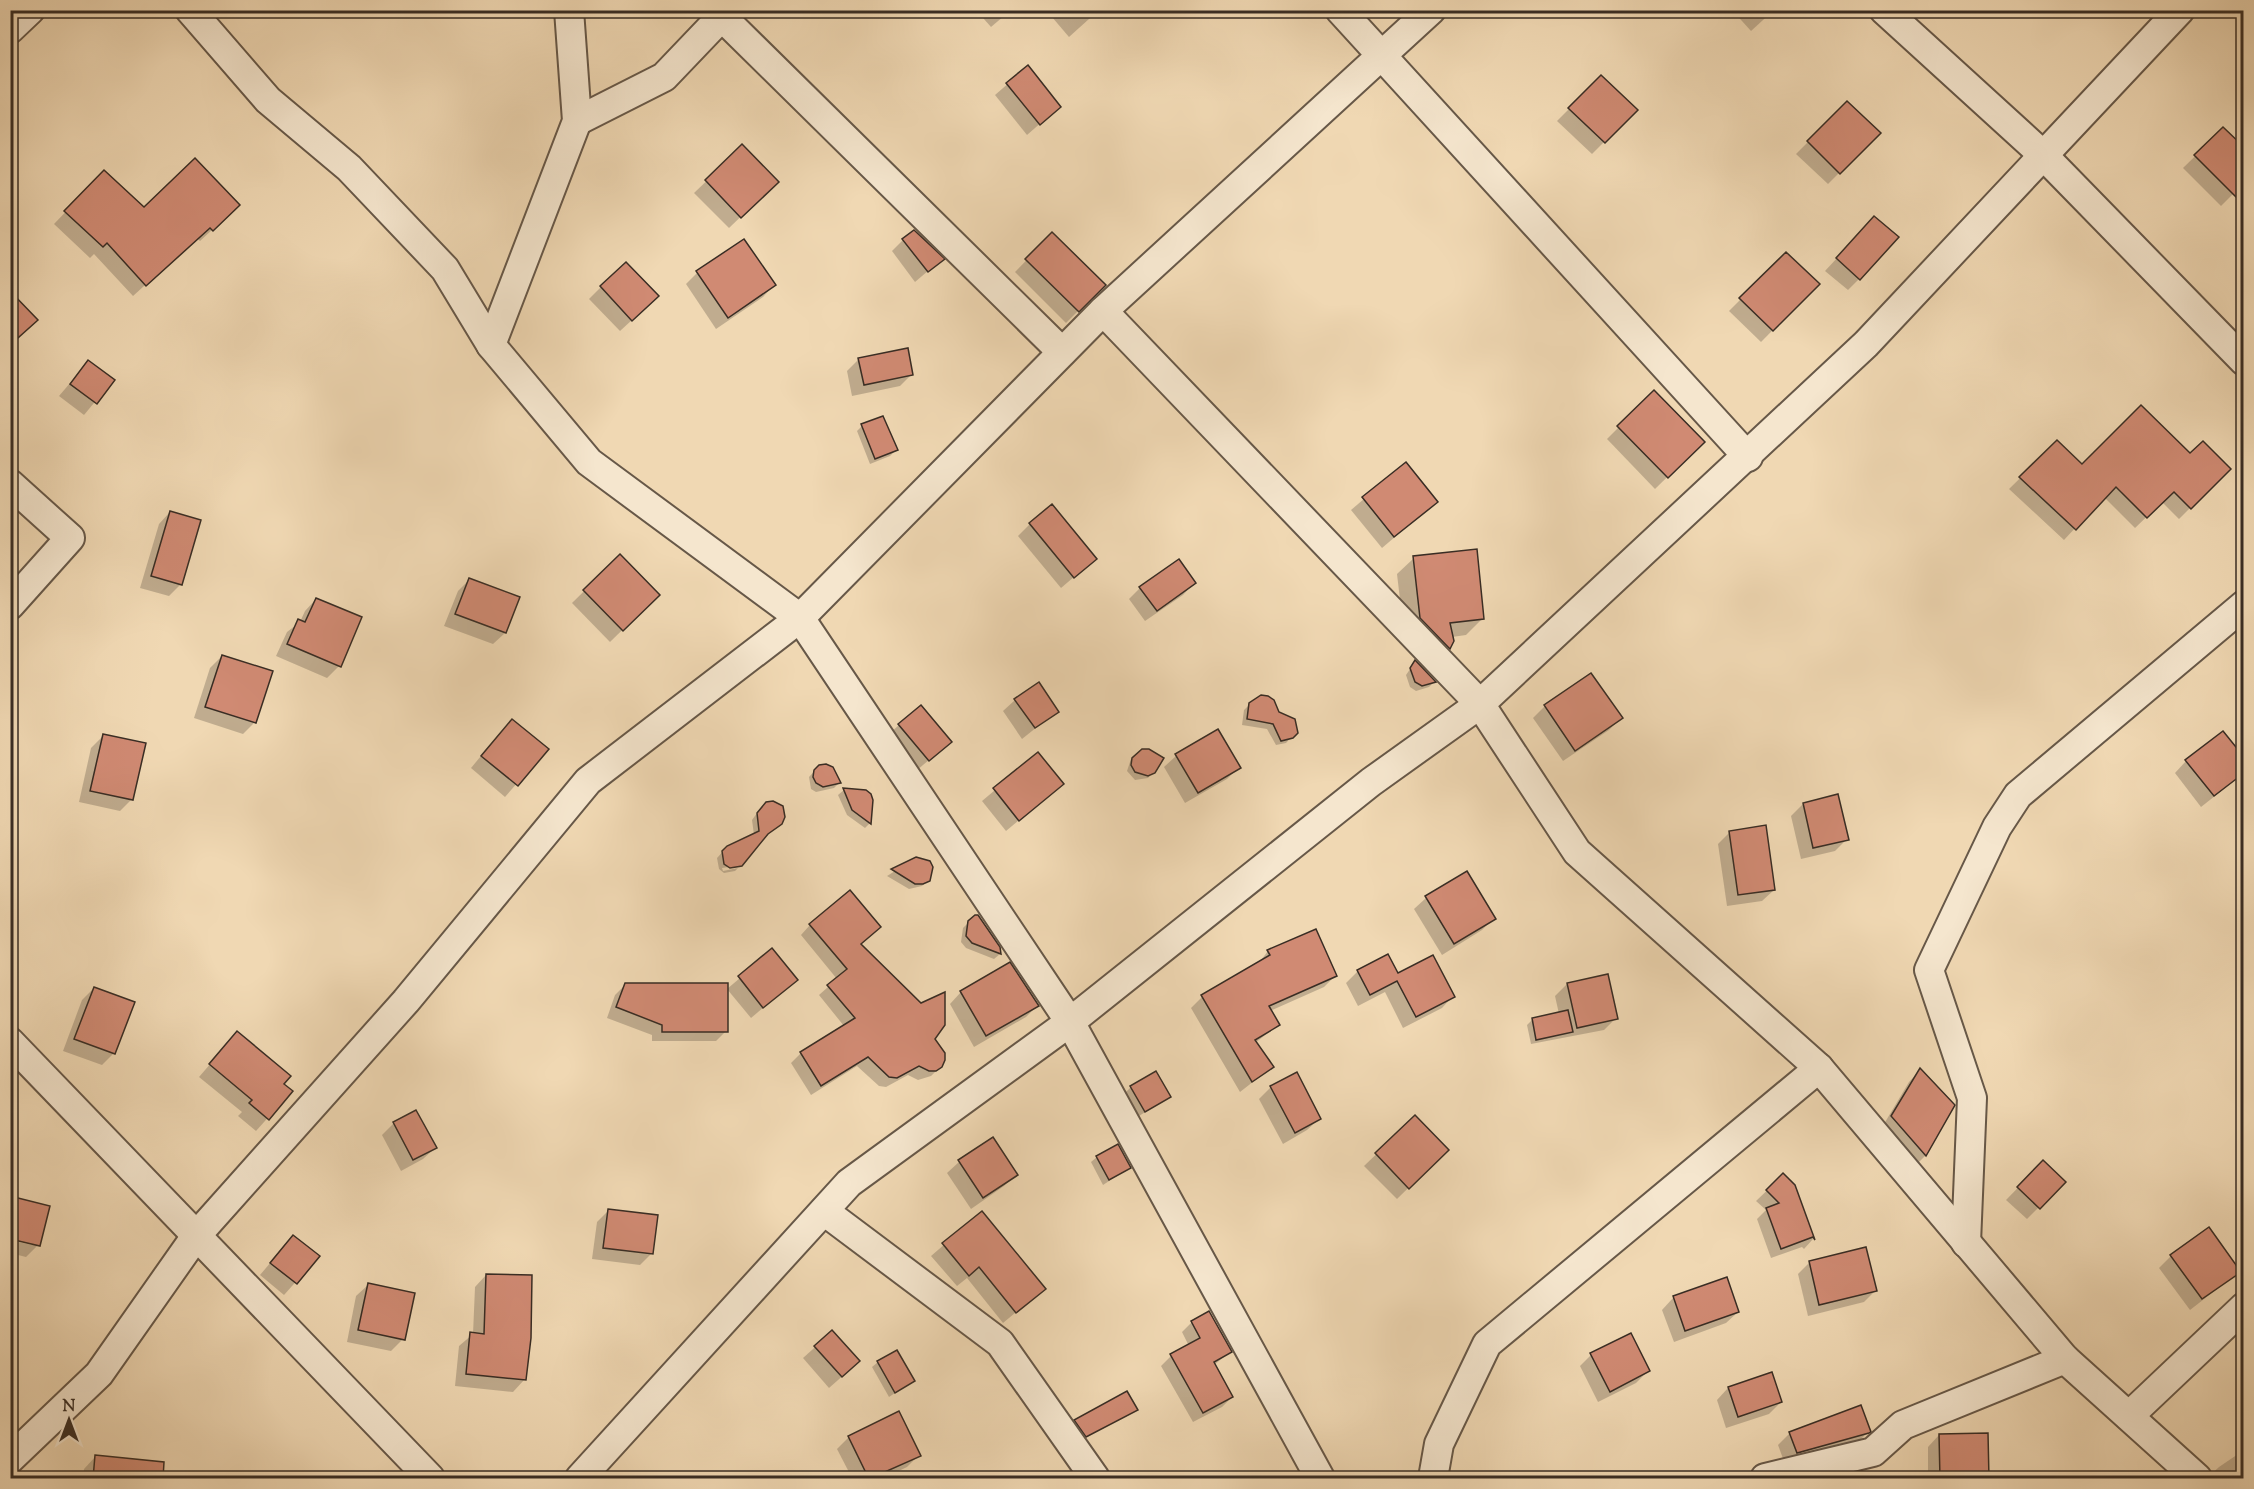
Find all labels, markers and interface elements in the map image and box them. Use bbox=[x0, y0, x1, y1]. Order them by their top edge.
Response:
north arrow bbox=[39, 1390, 99, 1450]
text: N bbox=[63, 1396, 76, 1419]

